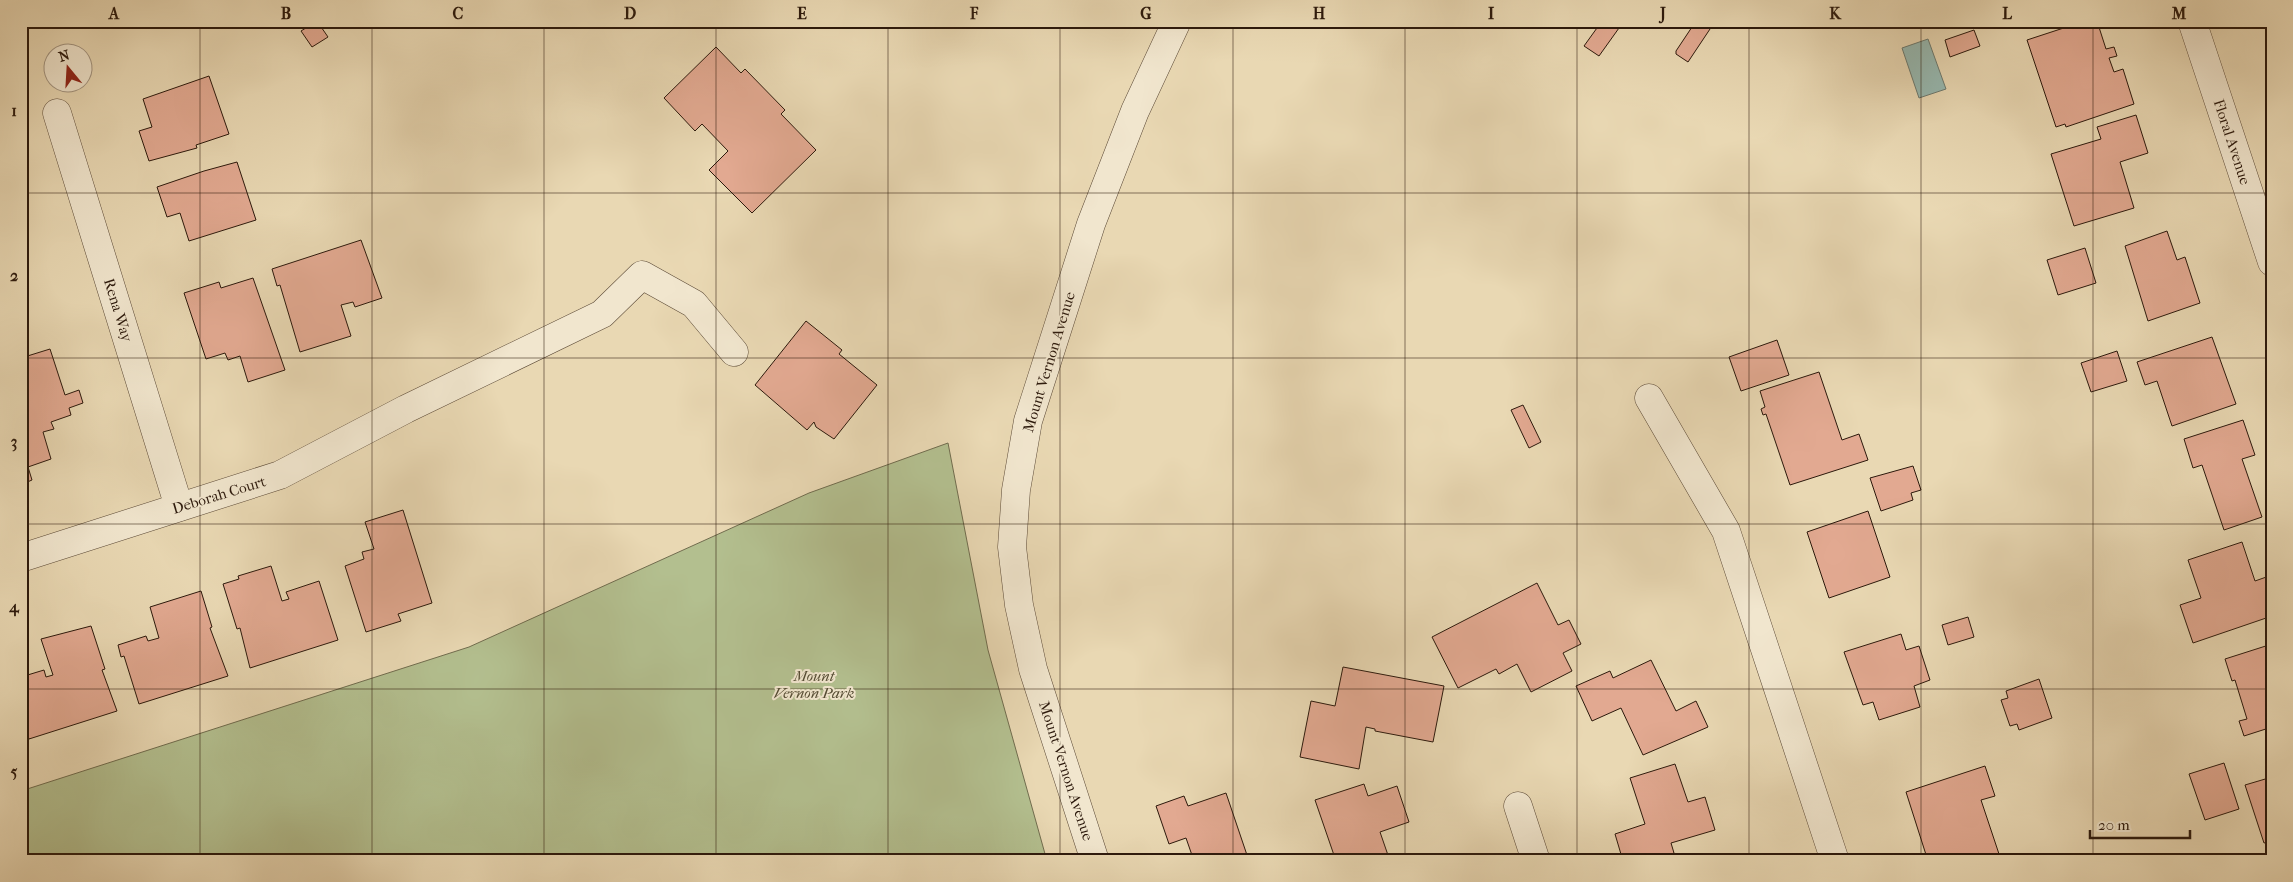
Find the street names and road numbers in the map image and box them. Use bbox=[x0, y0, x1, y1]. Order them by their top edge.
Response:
street label: Floral Avenue bbox=[2210, 97, 2254, 188]
street label: Rena Way bbox=[100, 276, 136, 345]
street label: Mount Vernon Avenue bbox=[1019, 289, 1079, 434]
street label: Deborah Court bbox=[170, 472, 269, 518]
street label: Mount Vernon Avenue bbox=[1035, 699, 1097, 844]

